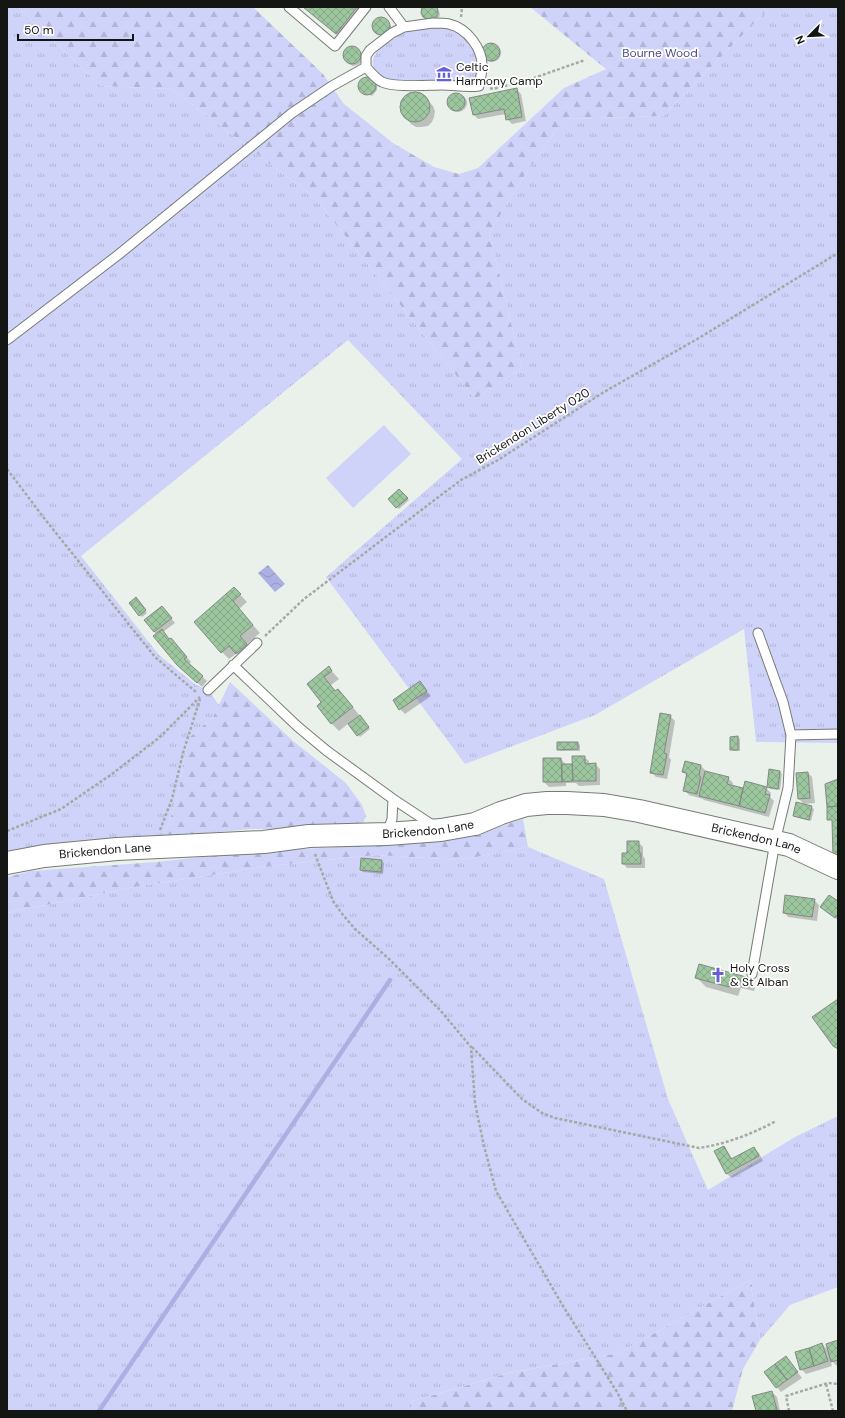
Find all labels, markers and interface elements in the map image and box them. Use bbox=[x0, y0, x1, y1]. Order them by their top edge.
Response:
scale bar bbox=[18, 16, 133, 42]
north arrow bbox=[789, 16, 829, 56]
text: 50 m bbox=[24, 22, 53, 38]
text: N bbox=[792, 34, 808, 47]
park label: Bourne Wood bbox=[622, 45, 698, 61]
place label: Celtic Harmony Camp bbox=[456, 59, 543, 89]
museum icon: Celtic Harmony Camp bbox=[435, 65, 453, 83]
street label: Brickendon Liberty 020 bbox=[473, 384, 593, 468]
street label: Brickendon Lane bbox=[382, 816, 475, 842]
street label: Brickendon Lane bbox=[710, 820, 804, 858]
street label: Brickendon Lane bbox=[58, 839, 152, 863]
place label: Holy Cross & St Alban bbox=[730, 960, 790, 990]
church icon: Holy Cross & St Alban bbox=[709, 966, 727, 984]

